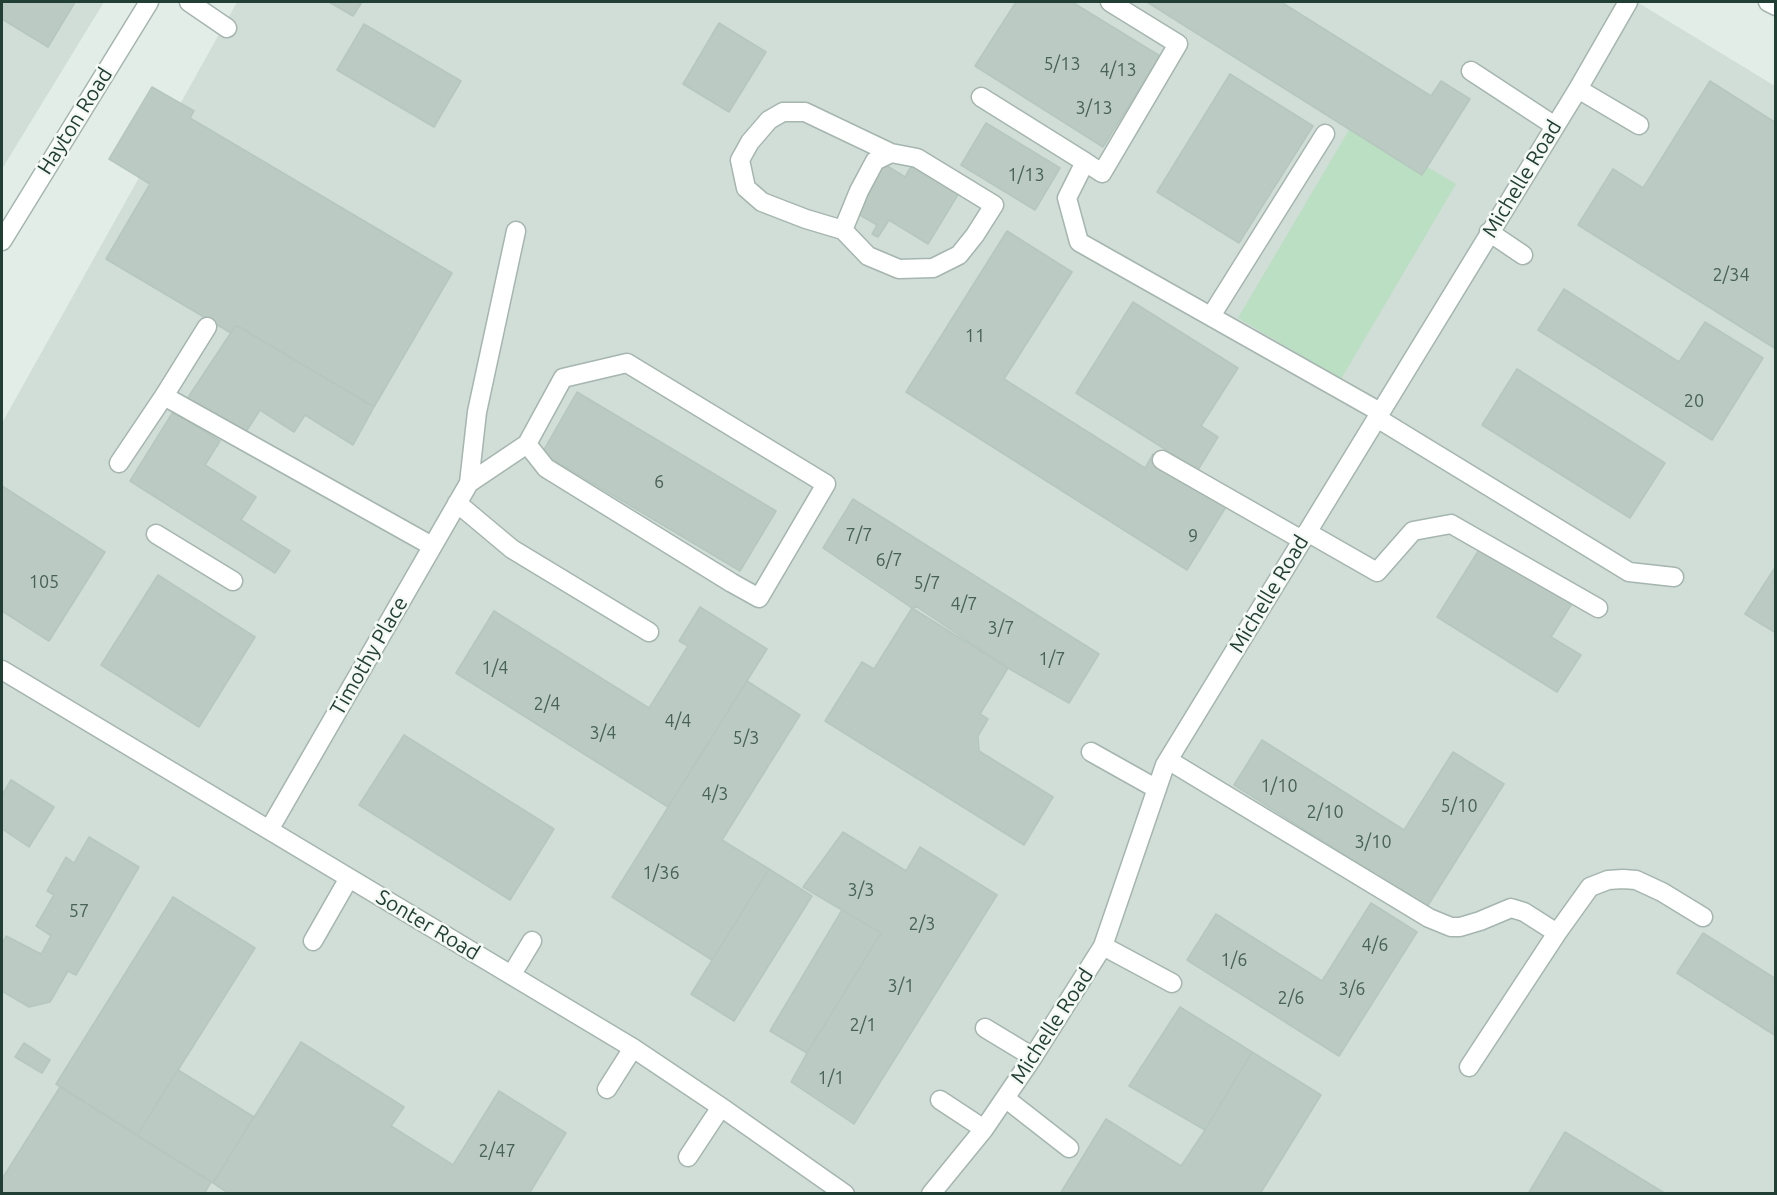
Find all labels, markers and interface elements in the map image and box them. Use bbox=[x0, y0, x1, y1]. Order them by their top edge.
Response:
house number: 5/13 bbox=[1043, 53, 1081, 75]
house number: 4/13 bbox=[1099, 59, 1137, 81]
street label: Hayton Road bbox=[32, 63, 118, 179]
house number: 3/13 bbox=[1075, 97, 1113, 119]
street label: Michelle Road bbox=[1477, 116, 1567, 242]
house number: 1/13 bbox=[1007, 164, 1045, 186]
house number: 2/34 bbox=[1712, 264, 1750, 286]
house number: 11 bbox=[965, 325, 985, 347]
house number: 20 bbox=[1684, 390, 1704, 412]
house number: 6 bbox=[654, 471, 664, 493]
house number: 7/7 bbox=[846, 524, 872, 546]
house number: 9 bbox=[1188, 525, 1198, 547]
street label: Michelle Road bbox=[1224, 531, 1314, 657]
house number: 6/7 bbox=[876, 549, 902, 571]
house number: 105 bbox=[29, 571, 59, 593]
house number: 5/7 bbox=[914, 572, 940, 594]
street label: Timothy Place bbox=[325, 592, 413, 720]
house number: 4/7 bbox=[951, 593, 977, 615]
house number: 3/7 bbox=[988, 617, 1014, 639]
house number: 1/7 bbox=[1039, 648, 1065, 670]
house number: 1/4 bbox=[482, 657, 508, 679]
house number: 2/4 bbox=[534, 693, 560, 715]
house number: 4/4 bbox=[665, 710, 691, 732]
house number: 3/4 bbox=[590, 722, 616, 744]
house number: 5/3 bbox=[733, 727, 759, 749]
house number: 1/10 bbox=[1260, 775, 1298, 797]
house number: 4/3 bbox=[702, 783, 728, 805]
house number: 5/10 bbox=[1440, 795, 1478, 817]
house number: 2/10 bbox=[1306, 801, 1344, 823]
house number: 3/10 bbox=[1354, 831, 1392, 853]
house number: 1/36 bbox=[642, 862, 680, 884]
house number: 3/3 bbox=[848, 879, 874, 901]
street label: Sonter Road bbox=[372, 884, 484, 966]
house number: 57 bbox=[69, 900, 89, 922]
house number: 2/3 bbox=[909, 913, 935, 935]
house number: 4/6 bbox=[1362, 934, 1388, 956]
house number: 1/6 bbox=[1221, 949, 1247, 971]
street label: Michelle Road bbox=[1005, 964, 1099, 1088]
house number: 3/1 bbox=[888, 975, 914, 997]
house number: 3/6 bbox=[1339, 978, 1365, 1000]
house number: 2/6 bbox=[1278, 987, 1304, 1009]
house number: 2/1 bbox=[850, 1014, 876, 1036]
house number: 1/1 bbox=[818, 1067, 844, 1089]
house number: 2/47 bbox=[478, 1140, 516, 1162]

